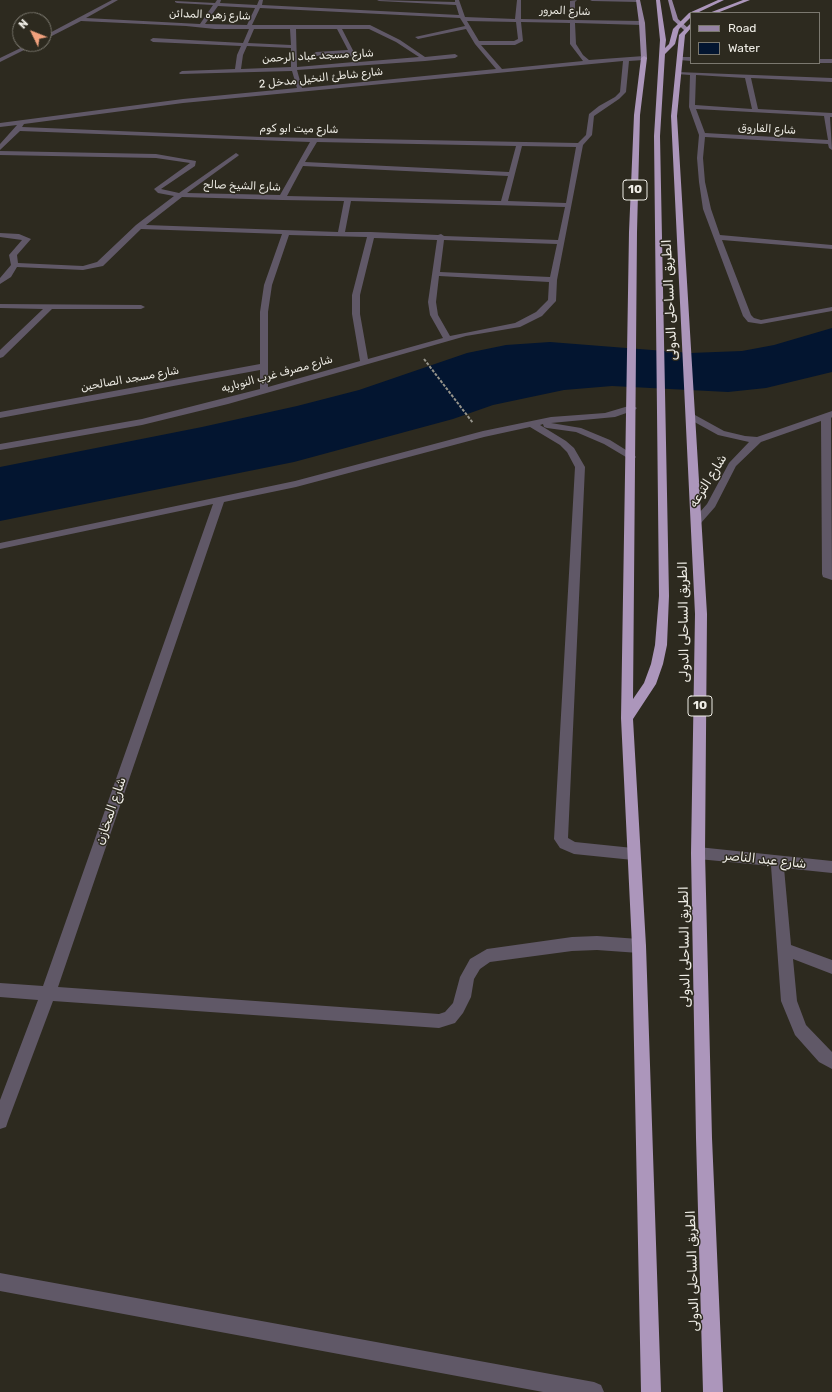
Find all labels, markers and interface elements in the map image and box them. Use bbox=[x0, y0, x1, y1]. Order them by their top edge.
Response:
street label: شارع المرور bbox=[539, 4, 591, 18]
street label: شارع زهره المدائن bbox=[169, 7, 251, 23]
north arrow bbox=[12, 12, 52, 52]
legend bbox=[690, 12, 820, 64]
text: N bbox=[16, 17, 31, 31]
text: Road bbox=[728, 21, 756, 35]
text: Water bbox=[728, 41, 760, 55]
street label: شارع مسجد عباد الرحمن bbox=[262, 46, 374, 66]
street label: شارع شاطئ النخيل مدخل 2 bbox=[258, 65, 384, 91]
street label: شارع الفاروق bbox=[738, 121, 796, 137]
street label: شارع ميت ابو كوم bbox=[260, 122, 338, 136]
street label: شارع الشيخ صالح bbox=[203, 178, 281, 194]
road number: 10 bbox=[623, 180, 647, 200]
street label: الطريق الساحلى الدولى bbox=[659, 239, 681, 361]
street label: شارع مصرف غرب النوباريه bbox=[220, 353, 334, 395]
street label: شارع مسجد الصالحين bbox=[80, 364, 180, 394]
street label: شارع الترعه bbox=[685, 451, 731, 511]
street label: الطريق الساحلى الدولى bbox=[675, 561, 693, 683]
road number: 10 bbox=[688, 696, 712, 716]
street label: شارع المخازن bbox=[92, 775, 130, 847]
street label: شارع عبد الناصر bbox=[723, 848, 807, 872]
street label: الطريق الساحلى الدولى bbox=[676, 886, 694, 1008]
street label: الطريق الساحلى الدولى bbox=[683, 1210, 703, 1332]

